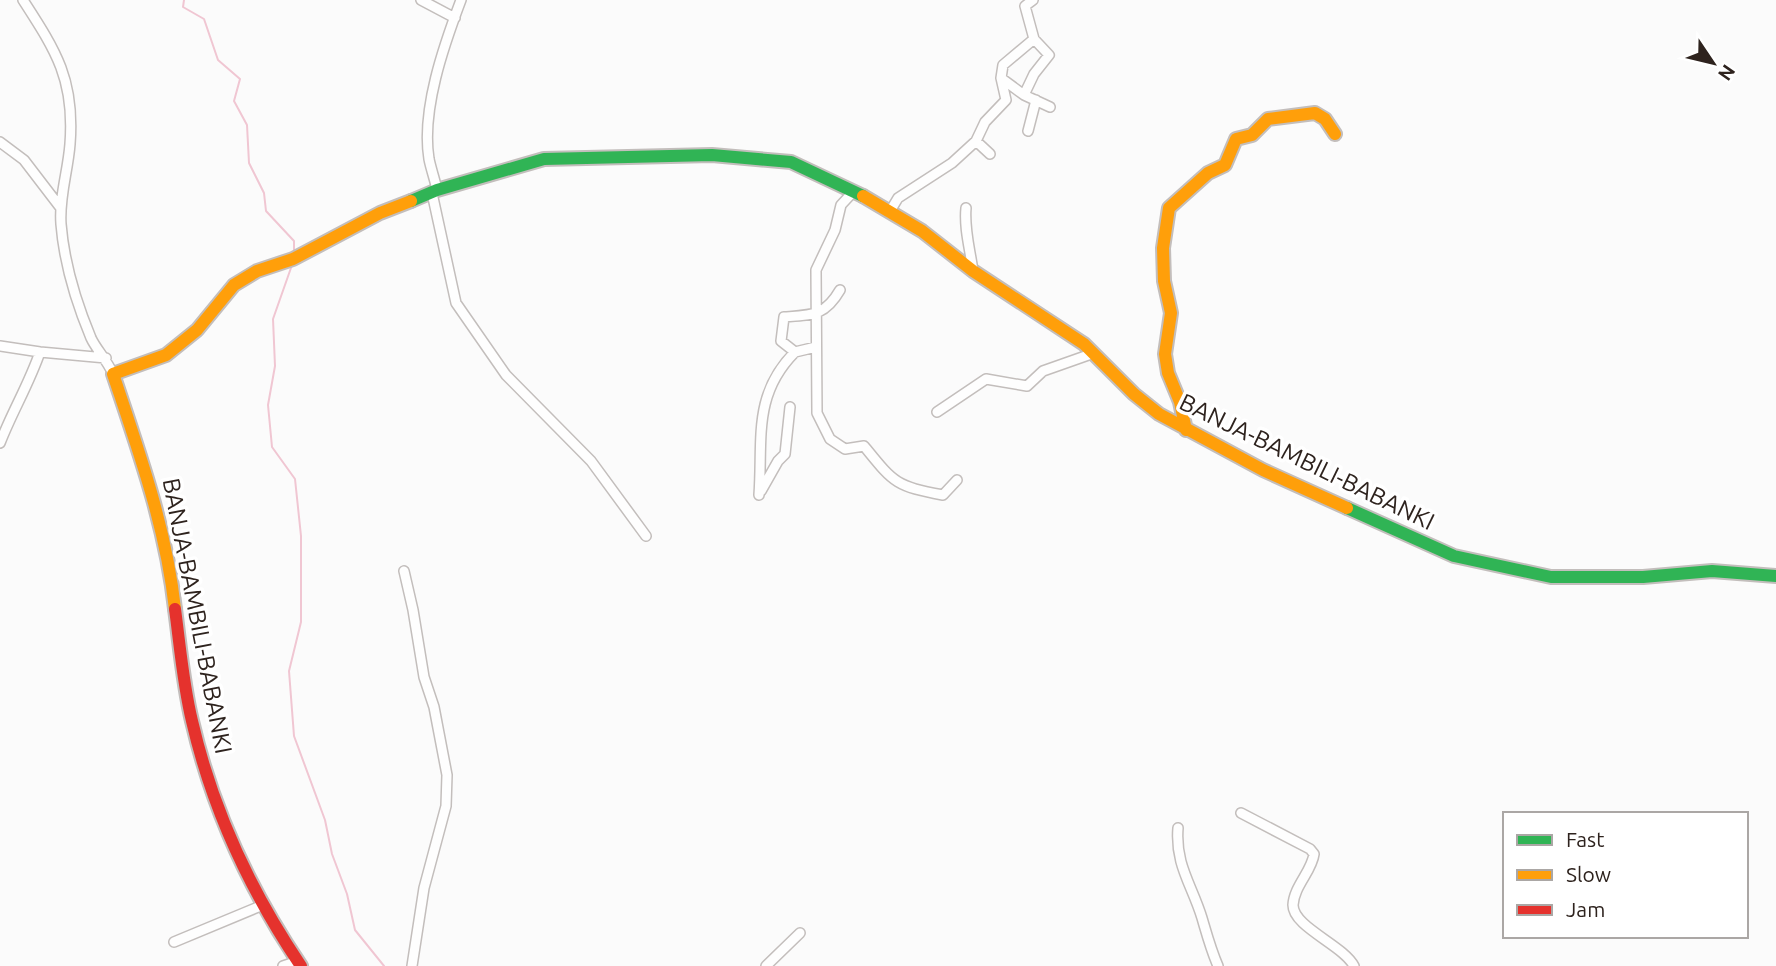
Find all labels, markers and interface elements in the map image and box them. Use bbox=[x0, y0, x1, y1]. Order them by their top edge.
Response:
north arrow bbox=[1678, 28, 1748, 98]
text: N bbox=[1714, 61, 1740, 85]
street label: BANJA-BAMBILI-BABANKI bbox=[1175, 388, 1439, 535]
street label: BANJA-BAMBILI-BABANKI bbox=[158, 476, 237, 756]
legend bbox=[1503, 812, 1748, 938]
text: Fast bbox=[1566, 827, 1604, 851]
text: Slow bbox=[1566, 862, 1611, 886]
text: Jam bbox=[1566, 897, 1605, 921]

